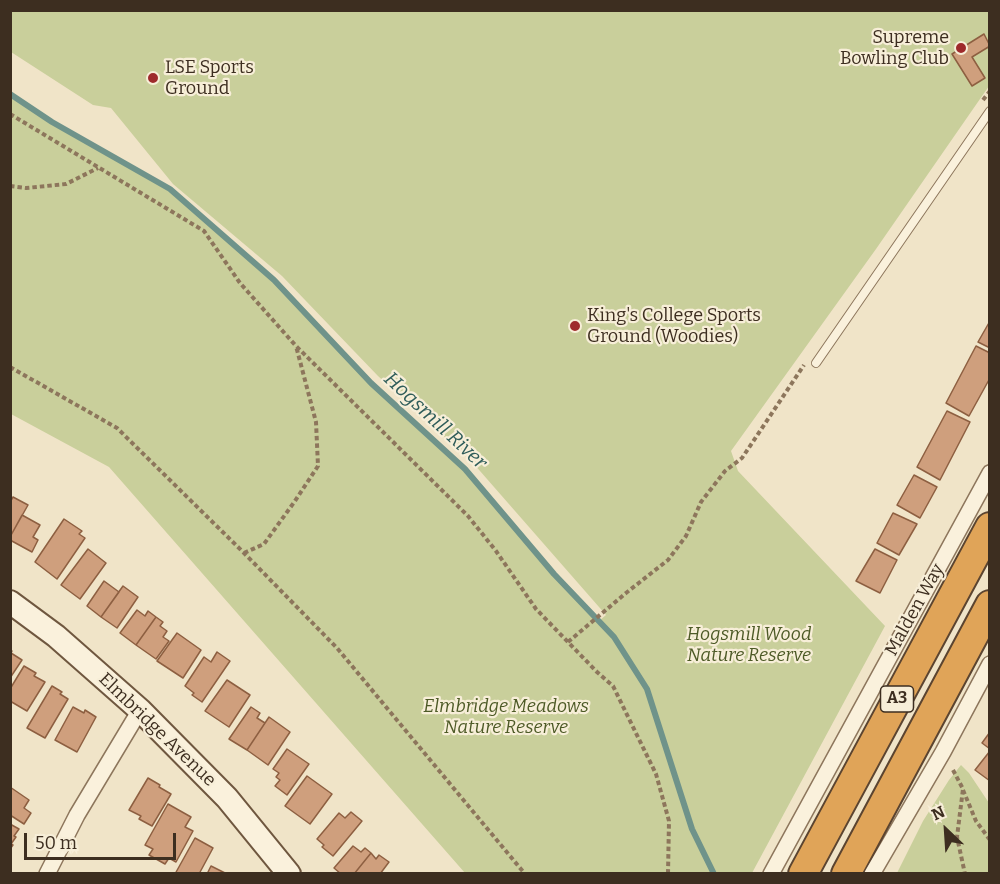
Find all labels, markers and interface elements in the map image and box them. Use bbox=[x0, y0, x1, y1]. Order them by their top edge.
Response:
place label: Supreme Bowling Club bbox=[840, 27, 949, 70]
marker: Supreme Bowling Club bbox=[954, 41, 968, 55]
place label: LSE Sports Ground bbox=[165, 57, 254, 100]
marker: LSE Sports Ground bbox=[146, 71, 160, 85]
place label: King's College Sports Ground (Woodies) bbox=[587, 305, 761, 348]
marker: King's College Sports Ground (Woodies) bbox=[568, 319, 582, 333]
water label: Hogsmill River bbox=[379, 367, 491, 475]
street label: Malden Way bbox=[881, 560, 949, 660]
park label: Hogsmill Wood Nature Reserve bbox=[686, 624, 812, 666]
street label: Elmbridge Avenue bbox=[94, 669, 220, 791]
road number: A3 bbox=[880, 686, 914, 712]
park label: Elmbridge Meadows Nature Reserve bbox=[423, 696, 589, 738]
north arrow bbox=[916, 800, 976, 860]
text: N bbox=[929, 802, 948, 824]
scale bar bbox=[27, 821, 178, 859]
text: 50 m bbox=[35, 832, 77, 854]

